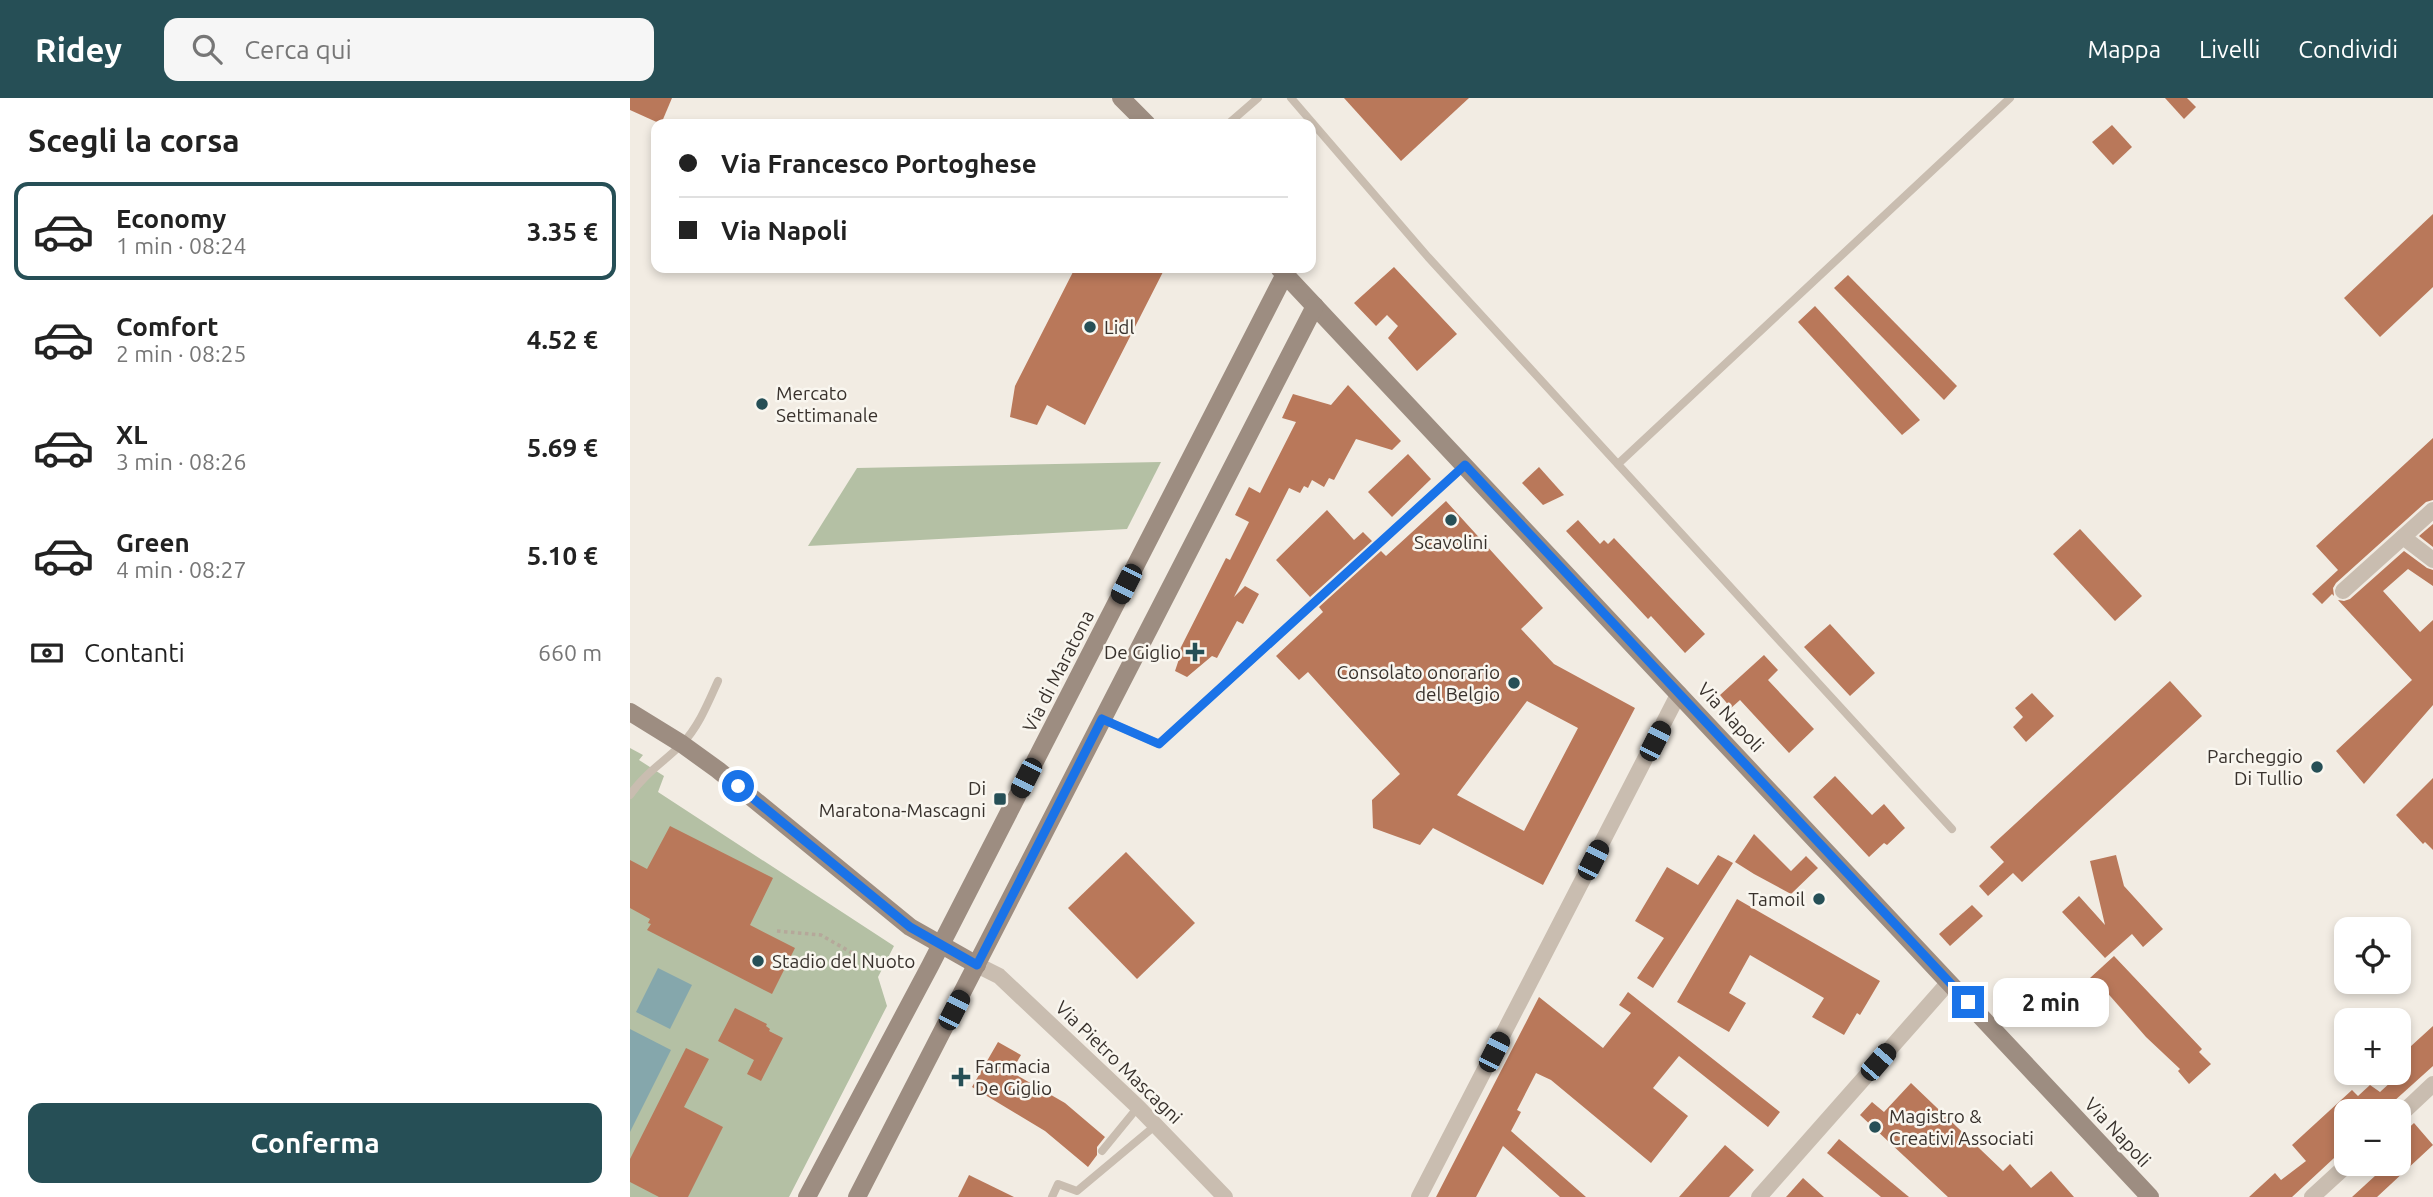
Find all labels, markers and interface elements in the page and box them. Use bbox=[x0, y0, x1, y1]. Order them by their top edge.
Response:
search box bbox=[164, 18, 654, 81]
icon: search bbox=[188, 30, 226, 68]
text: Ridey bbox=[35, 31, 122, 68]
text: Cerca qui bbox=[244, 35, 352, 64]
text: Mappa bbox=[2087, 36, 2161, 63]
text: Livelli bbox=[2199, 36, 2260, 63]
text: Condividi bbox=[2298, 36, 2398, 63]
text: Scegli la corsa bbox=[28, 122, 240, 158]
text: Via Francesco Portoghese bbox=[721, 149, 1037, 178]
icon: car bbox=[32, 200, 95, 263]
text: Economy bbox=[116, 204, 226, 233]
text: Via Napoli bbox=[721, 216, 847, 245]
text: 3.35 € bbox=[527, 217, 598, 246]
text: 1 min · 08:24 bbox=[116, 233, 247, 258]
icon: car bbox=[32, 308, 95, 371]
text: Comfort bbox=[116, 312, 219, 341]
place label: Lidl bbox=[1104, 316, 1134, 338]
marker: Lidl bbox=[1082, 319, 1098, 335]
text: 4.52 € bbox=[527, 325, 598, 354]
text: 2 min · 08:25 bbox=[116, 341, 247, 366]
place label: Mercato Settimanale bbox=[776, 382, 878, 426]
marker: Mercato Settimanale bbox=[754, 396, 770, 412]
icon: car bbox=[32, 416, 95, 479]
text: XL bbox=[116, 420, 147, 449]
text: 5.69 € bbox=[527, 433, 598, 462]
text: 3 min · 08:26 bbox=[116, 449, 247, 474]
marker: Scavolini bbox=[1443, 512, 1459, 528]
icon: car bbox=[32, 524, 95, 587]
text: Green bbox=[116, 528, 190, 557]
place label: Scavolini bbox=[1414, 531, 1488, 553]
text: 5.10 € bbox=[527, 541, 598, 570]
text: 4 min · 08:27 bbox=[116, 557, 247, 582]
car bbox=[1108, 561, 1145, 607]
street label: Via di Maratona bbox=[1018, 606, 1098, 736]
icon: cash bbox=[28, 634, 66, 672]
text: Contanti bbox=[84, 638, 185, 667]
text: 660 m bbox=[538, 640, 602, 665]
place label: De Giglio bbox=[1104, 641, 1181, 663]
marker: De Giglio bbox=[1187, 644, 1203, 660]
place label: Consolato onorario del Belgio bbox=[1336, 661, 1500, 705]
marker: Consolato onorario del Belgio bbox=[1506, 675, 1522, 691]
street label: Via Napoli bbox=[1693, 678, 1769, 756]
car bbox=[1637, 718, 1674, 764]
place label: Parcheggio Di Tullio bbox=[2207, 745, 2303, 789]
car bbox=[1008, 755, 1045, 801]
marker: Parcheggio Di Tullio bbox=[2309, 759, 2325, 775]
route start bbox=[722, 770, 754, 802]
place label: Di Maratona-Mascagni bbox=[819, 777, 986, 821]
marker: Di Maratona-Mascagni bbox=[992, 791, 1008, 807]
car bbox=[1575, 837, 1612, 883]
place label: Tamoil bbox=[1748, 888, 1805, 910]
marker: Tamoil bbox=[1811, 891, 1827, 907]
map controls bbox=[2334, 917, 2411, 1176]
button: locate bbox=[2334, 917, 2411, 994]
place label: Stadio del Nuoto bbox=[772, 950, 915, 972]
marker: Stadio del Nuoto bbox=[750, 953, 766, 969]
callout: 2 min bbox=[1992, 978, 2108, 1026]
route end bbox=[1952, 986, 1984, 1018]
car bbox=[936, 987, 973, 1033]
text: 2 min bbox=[2022, 990, 2080, 1015]
street label: Via Pietro Mascagni bbox=[1051, 996, 1187, 1128]
button: + bbox=[2334, 1008, 2411, 1085]
car bbox=[1476, 1029, 1513, 1075]
car bbox=[1857, 1039, 1900, 1085]
place label: Farmacia De Giglio bbox=[975, 1055, 1052, 1099]
marker: Farmacia De Giglio bbox=[953, 1069, 969, 1085]
street label: Via Napoli bbox=[2080, 1093, 2156, 1171]
button: − bbox=[2334, 1099, 2411, 1176]
button: Conferma bbox=[28, 1103, 602, 1183]
place label: Magistro & Creativi Associati bbox=[1889, 1105, 2034, 1149]
marker: Magistro & Creativi Associati bbox=[1867, 1119, 1883, 1135]

